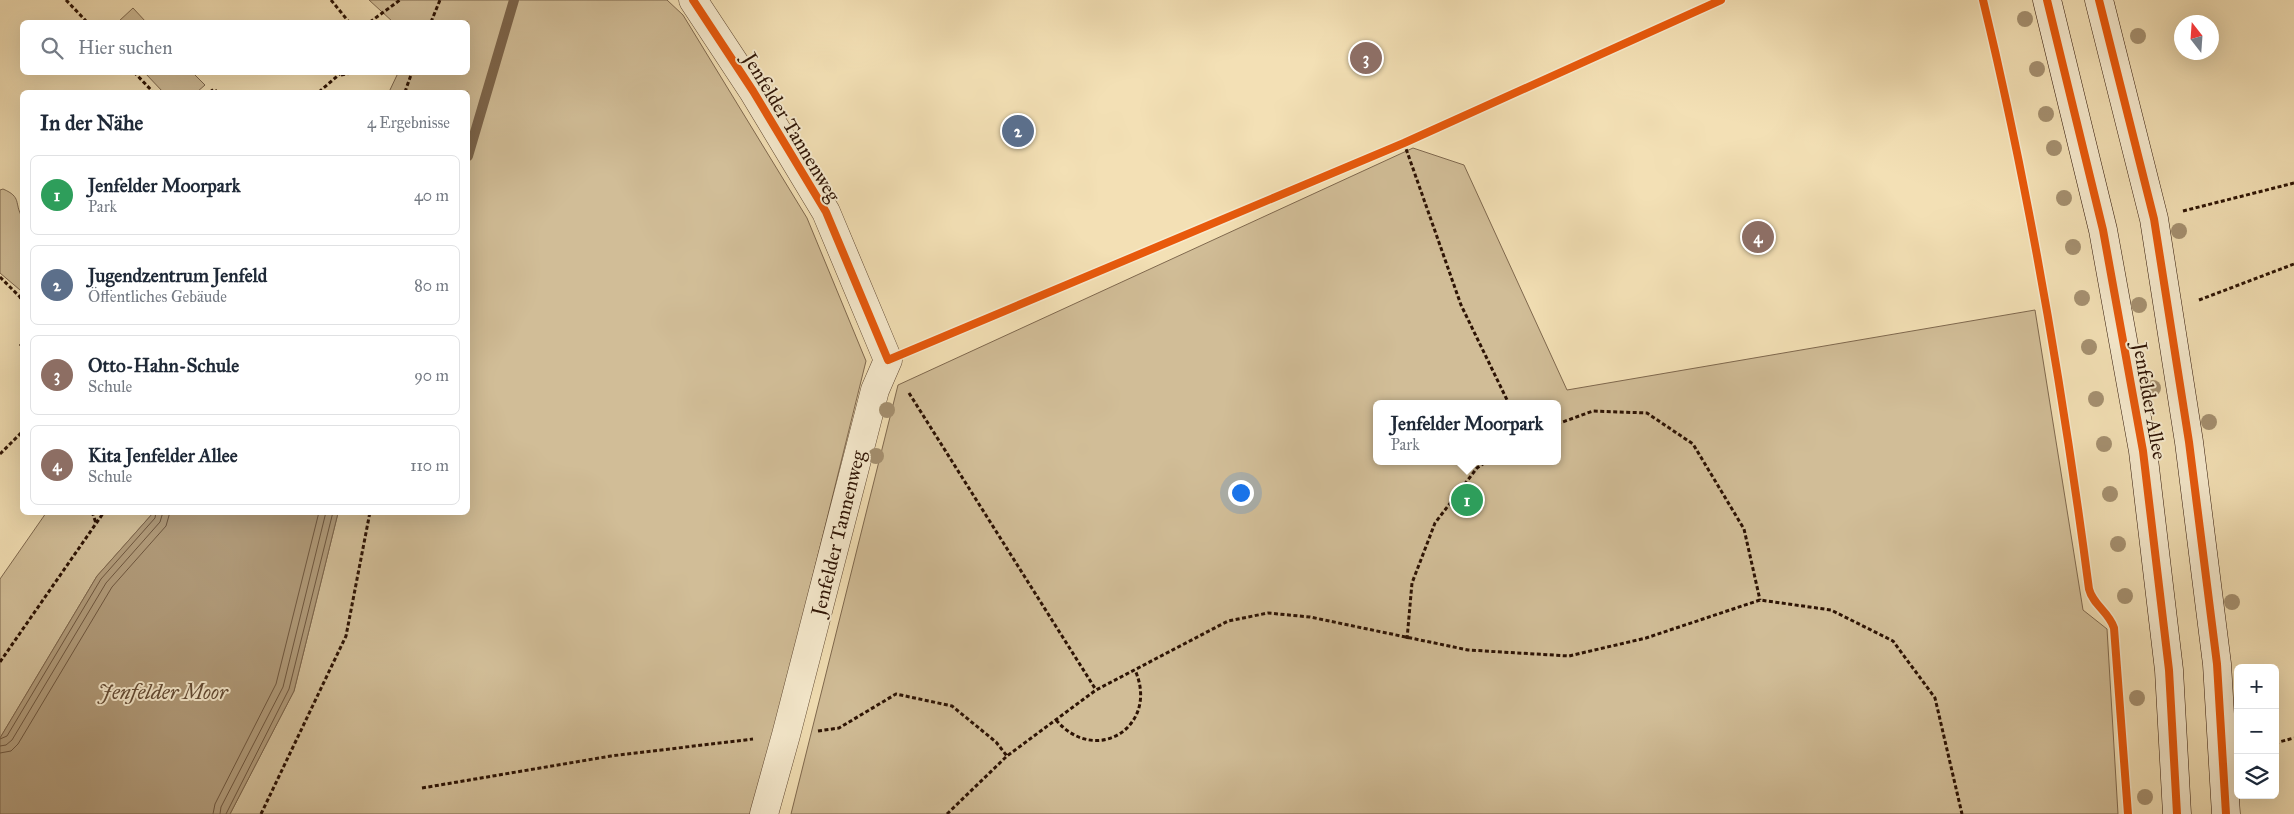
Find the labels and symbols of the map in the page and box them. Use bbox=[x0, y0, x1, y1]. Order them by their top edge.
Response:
north arrow bbox=[2174, 15, 2219, 60]
pin: 3 bbox=[1350, 39, 1382, 77]
street label: Jenfelder Tannenweg bbox=[736, 47, 846, 207]
pin: 2 bbox=[1002, 112, 1034, 150]
pin: 4 bbox=[1742, 218, 1774, 256]
street label: Jenfelder Allee bbox=[2127, 339, 2172, 461]
street label: Jenfelder Tannenweg bbox=[805, 447, 871, 620]
your location bbox=[1228, 480, 1254, 506]
pin: 1 bbox=[1451, 481, 1483, 519]
water label: Jenfelder Moor bbox=[97, 679, 229, 705]

